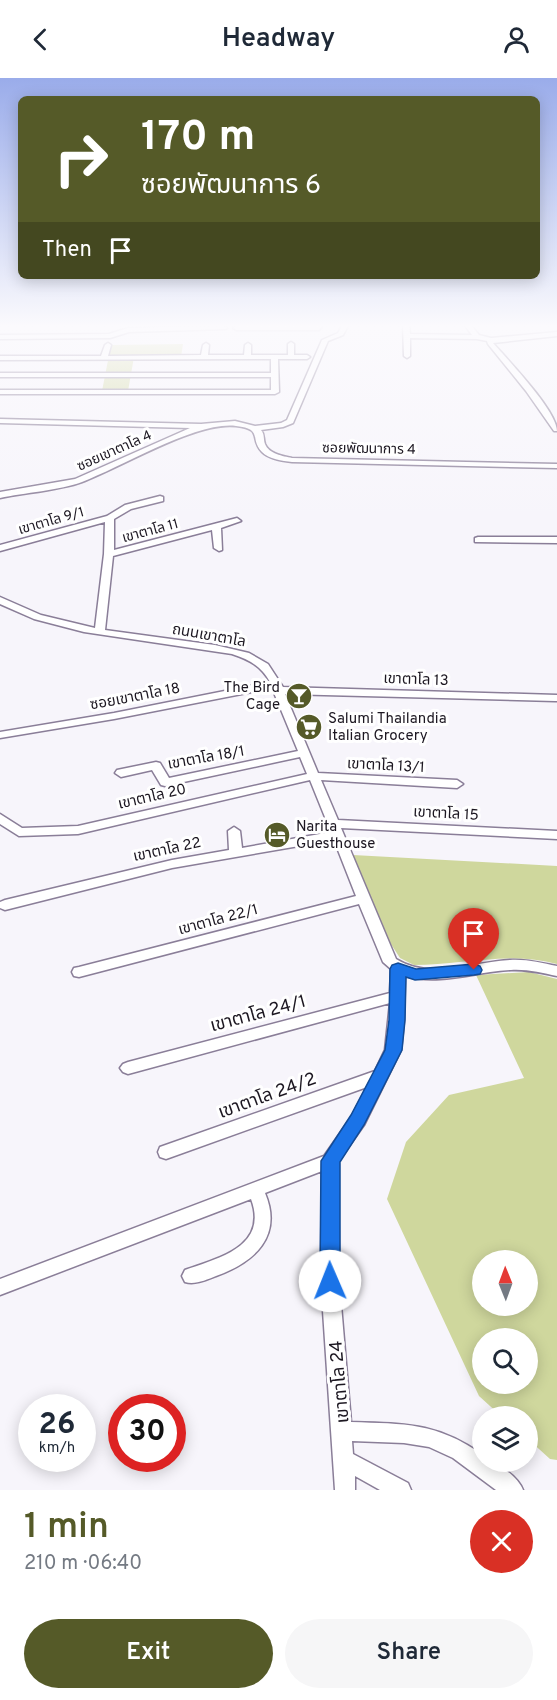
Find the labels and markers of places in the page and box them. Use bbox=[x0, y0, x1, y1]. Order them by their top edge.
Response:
place label: The Bird Cage bbox=[223, 679, 280, 715]
bar icon: The Bird Cage bbox=[284, 681, 314, 711]
place label: Salumi Thailandia Italian Grocery bbox=[328, 710, 447, 746]
supermarket icon: Salumi Thailandia Italian Grocery bbox=[294, 712, 324, 742]
place label: Narita Guesthouse bbox=[296, 818, 375, 854]
hotel icon: Narita Guesthouse bbox=[262, 820, 292, 850]
pin bbox=[448, 908, 499, 970]

